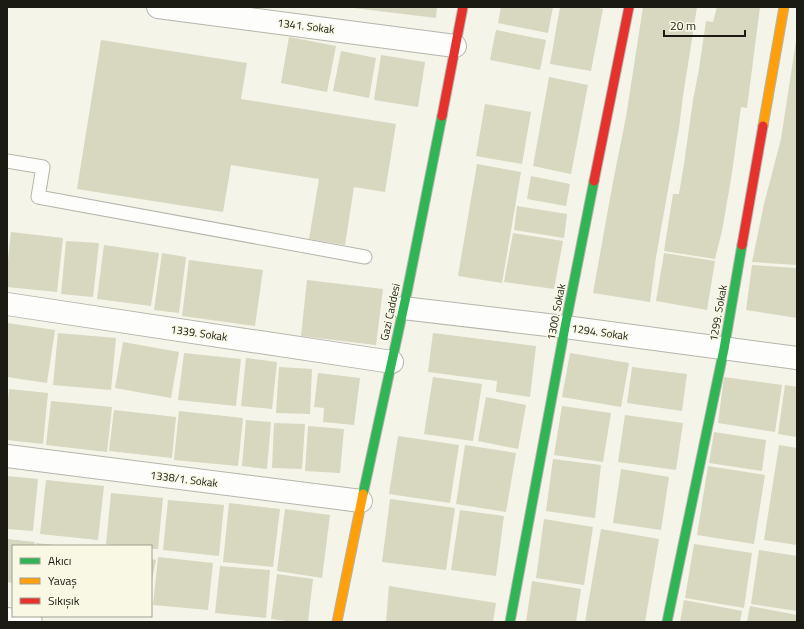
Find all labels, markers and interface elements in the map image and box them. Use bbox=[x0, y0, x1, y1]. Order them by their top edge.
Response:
scale bar bbox=[664, 12, 745, 38]
street label: 1341. Sokak bbox=[277, 15, 336, 38]
text: 20 m bbox=[670, 16, 696, 35]
street label: Gazi Caddesi bbox=[376, 282, 404, 342]
street label: 1300. Sokak bbox=[543, 282, 569, 342]
street label: 1299. Sokak bbox=[705, 283, 731, 343]
street label: 1294. Sokak bbox=[571, 320, 630, 344]
street label: 1339. Sokak bbox=[170, 321, 229, 345]
street label: 1338/1. Sokak bbox=[149, 467, 219, 491]
legend bbox=[12, 545, 152, 617]
text: Akıcı bbox=[48, 551, 71, 570]
text: Yavaş bbox=[48, 571, 77, 590]
text: Sıkışık bbox=[48, 591, 80, 610]

